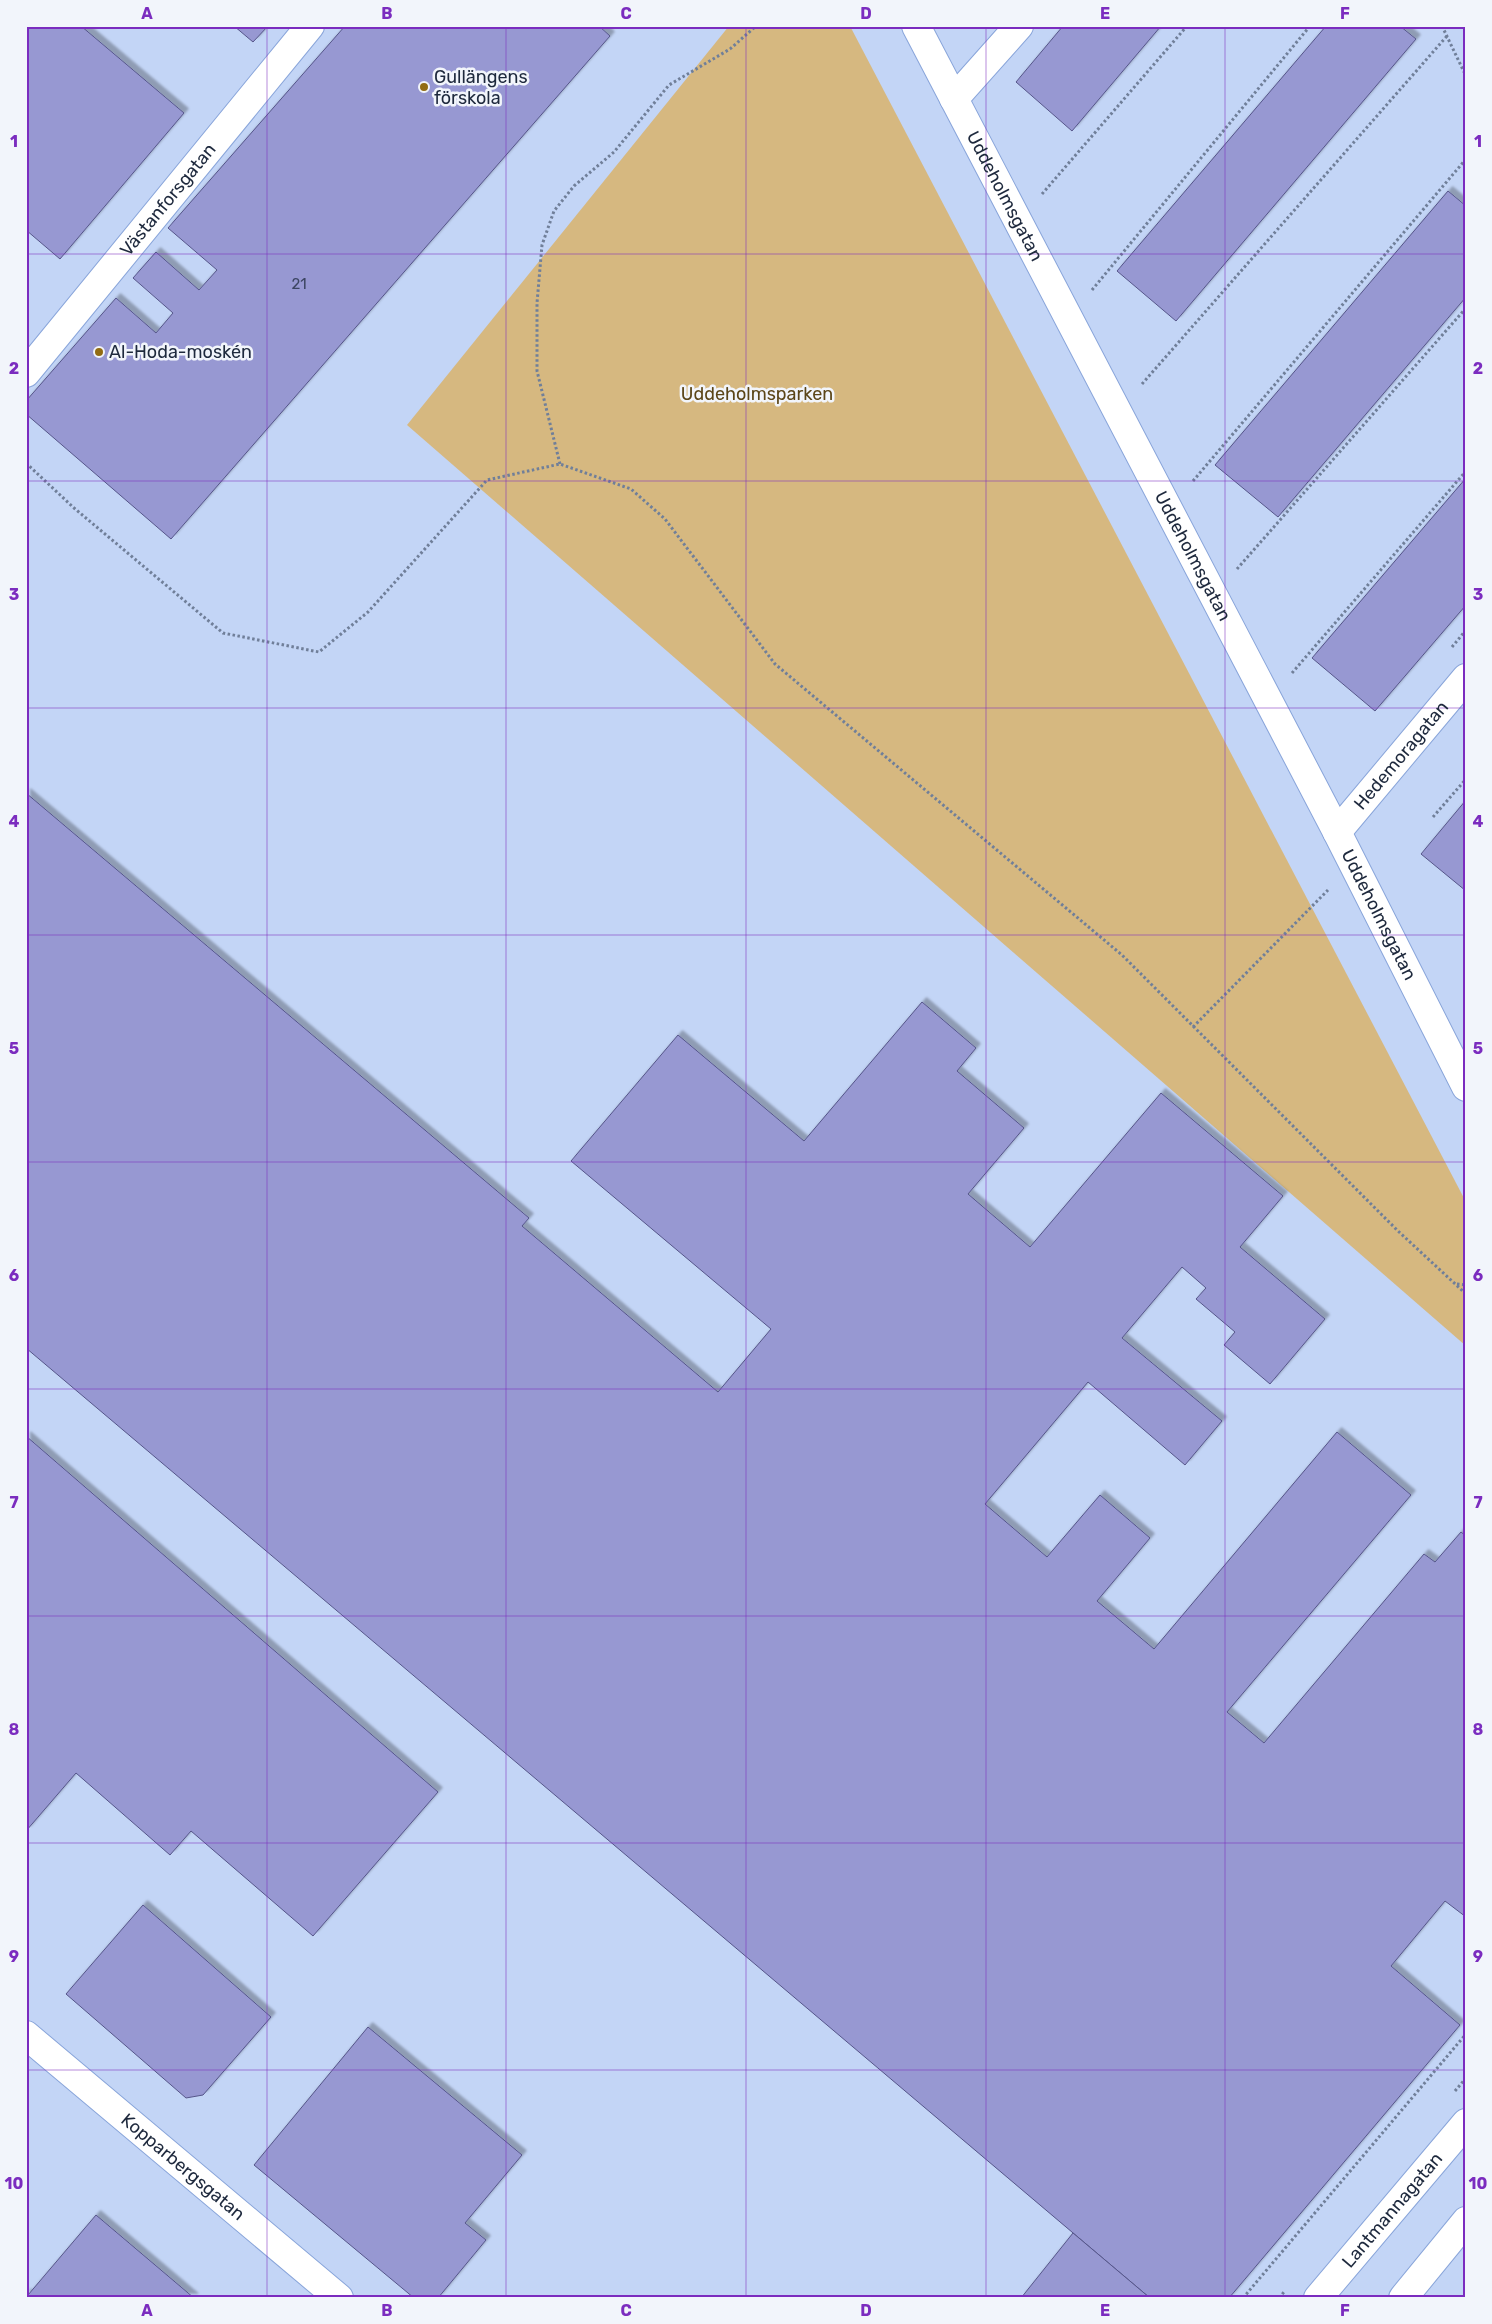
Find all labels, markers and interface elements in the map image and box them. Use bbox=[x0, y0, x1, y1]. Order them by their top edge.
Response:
text: A bbox=[141, 4, 153, 23]
text: B bbox=[381, 4, 393, 23]
text: C bbox=[620, 4, 632, 23]
text: D bbox=[860, 4, 872, 23]
text: E bbox=[1100, 4, 1110, 23]
text: F bbox=[1340, 4, 1350, 23]
place label: Gullängens förskola bbox=[434, 66, 528, 109]
marker: Gullängens förskola bbox=[418, 81, 430, 93]
street label: Uddeholmsgatan bbox=[962, 127, 1048, 265]
text: 1 bbox=[10, 132, 18, 151]
text: 1 bbox=[1474, 132, 1482, 151]
street label: Västanforsgatan bbox=[115, 139, 220, 261]
house number: 21 bbox=[291, 275, 307, 293]
place label: Al-Hoda-moskén bbox=[109, 341, 252, 363]
marker: Al-Hoda-moskén bbox=[93, 346, 105, 358]
text: 2 bbox=[9, 359, 19, 378]
text: 2 bbox=[1473, 359, 1483, 378]
park label: Uddeholmsparken bbox=[681, 383, 833, 405]
street label: Uddeholmsgatan bbox=[1150, 487, 1236, 625]
text: 3 bbox=[9, 585, 19, 604]
text: 3 bbox=[1473, 585, 1483, 604]
street label: Hedemoragatan bbox=[1349, 696, 1453, 814]
text: 4 bbox=[9, 812, 20, 831]
text: 4 bbox=[1473, 812, 1484, 831]
street label: Uddeholmsgatan bbox=[1337, 846, 1421, 984]
text: 5 bbox=[9, 1039, 19, 1058]
text: 5 bbox=[1473, 1039, 1483, 1058]
text: 6 bbox=[9, 1266, 19, 1285]
text: 6 bbox=[1473, 1266, 1483, 1285]
text: 7 bbox=[9, 1493, 19, 1512]
text: 7 bbox=[1473, 1493, 1483, 1512]
text: 8 bbox=[9, 1720, 20, 1739]
text: 8 bbox=[1473, 1720, 1484, 1739]
text: 9 bbox=[9, 1947, 19, 1966]
text: 9 bbox=[1473, 1947, 1483, 1966]
street label: Kopparbergsgatan bbox=[117, 2109, 249, 2225]
street label: Lantmannagatan bbox=[1337, 2148, 1447, 2272]
text: 10 bbox=[5, 2174, 24, 2193]
text: 10 bbox=[1469, 2174, 1488, 2193]
text: A bbox=[141, 2301, 153, 2320]
text: B bbox=[381, 2301, 393, 2320]
text: C bbox=[620, 2301, 632, 2320]
text: D bbox=[860, 2301, 872, 2320]
text: E bbox=[1100, 2301, 1110, 2320]
text: F bbox=[1340, 2301, 1350, 2320]

